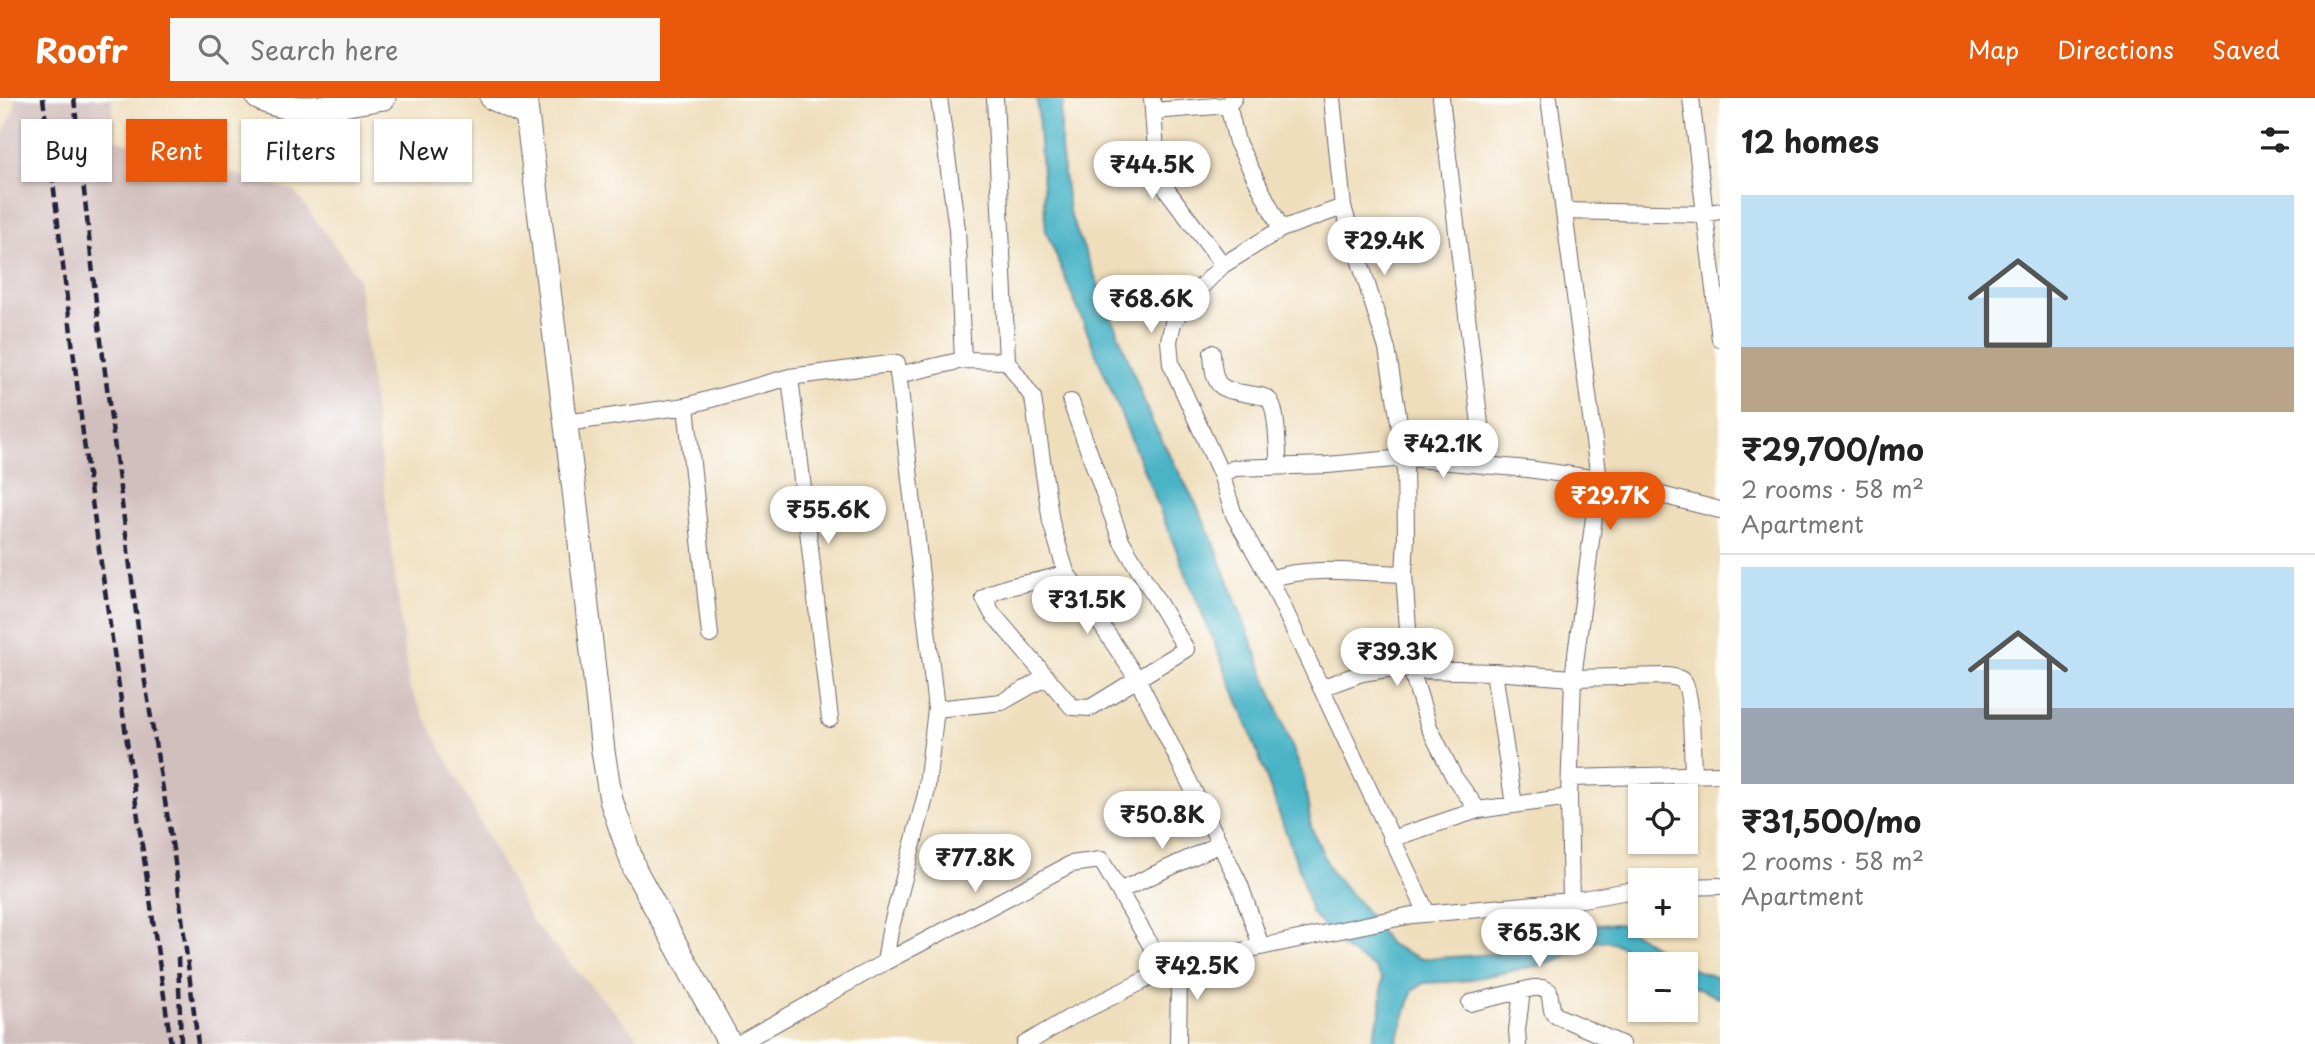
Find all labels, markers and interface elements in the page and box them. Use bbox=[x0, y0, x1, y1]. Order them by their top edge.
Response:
search box bbox=[170, 18, 660, 81]
text: Roofr bbox=[35, 24, 128, 74]
icon: search bbox=[194, 30, 232, 68]
text: Search here bbox=[250, 30, 398, 69]
text: Map bbox=[1968, 31, 2019, 67]
text: Directions bbox=[2057, 31, 2174, 67]
text: Saved bbox=[2212, 31, 2280, 67]
text: 12 homes bbox=[1741, 118, 1879, 163]
chip: Buy bbox=[21, 119, 112, 182]
chip: Rent bbox=[126, 119, 227, 182]
chip: Filters bbox=[241, 119, 360, 182]
chip: New bbox=[374, 119, 472, 182]
icon: filters bbox=[2256, 121, 2294, 159]
pin: ₹44.5K bbox=[1095, 141, 1209, 201]
text: ₹44.5K bbox=[1109, 146, 1195, 181]
pin: ₹29.4K bbox=[1327, 218, 1441, 277]
text: ₹29.4K bbox=[1343, 222, 1425, 257]
icon: home bbox=[1955, 240, 2081, 366]
pin: ₹68.6K bbox=[1094, 275, 1208, 335]
text: ₹68.6K bbox=[1109, 280, 1193, 315]
pin: ₹42.1K bbox=[1386, 420, 1500, 480]
text: ₹42.1K bbox=[1403, 425, 1483, 460]
text: ₹29,700/mo bbox=[1741, 426, 1924, 471]
text: 2 rooms · 58 m² bbox=[1741, 471, 1924, 506]
pin: ₹29.7K bbox=[1553, 472, 1667, 532]
text: ₹29.7K bbox=[1570, 477, 1650, 512]
pin: ₹55.6K bbox=[771, 486, 885, 546]
text: ₹55.6K bbox=[786, 491, 870, 526]
text: Apartment bbox=[1741, 506, 1864, 541]
pin: ₹31.5K bbox=[1030, 576, 1144, 636]
text: ₹31.5K bbox=[1048, 581, 1126, 616]
icon: home bbox=[1955, 612, 2081, 738]
pin: ₹39.3K bbox=[1340, 628, 1454, 688]
text: ₹39.3K bbox=[1357, 633, 1437, 668]
map controls bbox=[1628, 784, 1698, 1022]
button: locate bbox=[1628, 784, 1698, 854]
pin: ₹50.8K bbox=[1105, 792, 1219, 851]
text: ₹50.8K bbox=[1119, 796, 1205, 831]
text: ₹31,500/mo bbox=[1741, 798, 1921, 843]
pin: ₹77.8K bbox=[918, 834, 1032, 894]
text: ₹77.8K bbox=[935, 839, 1015, 874]
text: 2 rooms · 58 m² bbox=[1741, 843, 1924, 878]
button: + bbox=[1628, 868, 1698, 938]
text: Apartment bbox=[1741, 878, 1864, 913]
pin: ₹65.3K bbox=[1482, 910, 1596, 969]
text: ₹65.3K bbox=[1497, 914, 1581, 949]
pin: ₹42.5K bbox=[1140, 942, 1254, 1002]
text: ₹42.5K bbox=[1155, 947, 1239, 982]
button: − bbox=[1628, 952, 1698, 1022]

